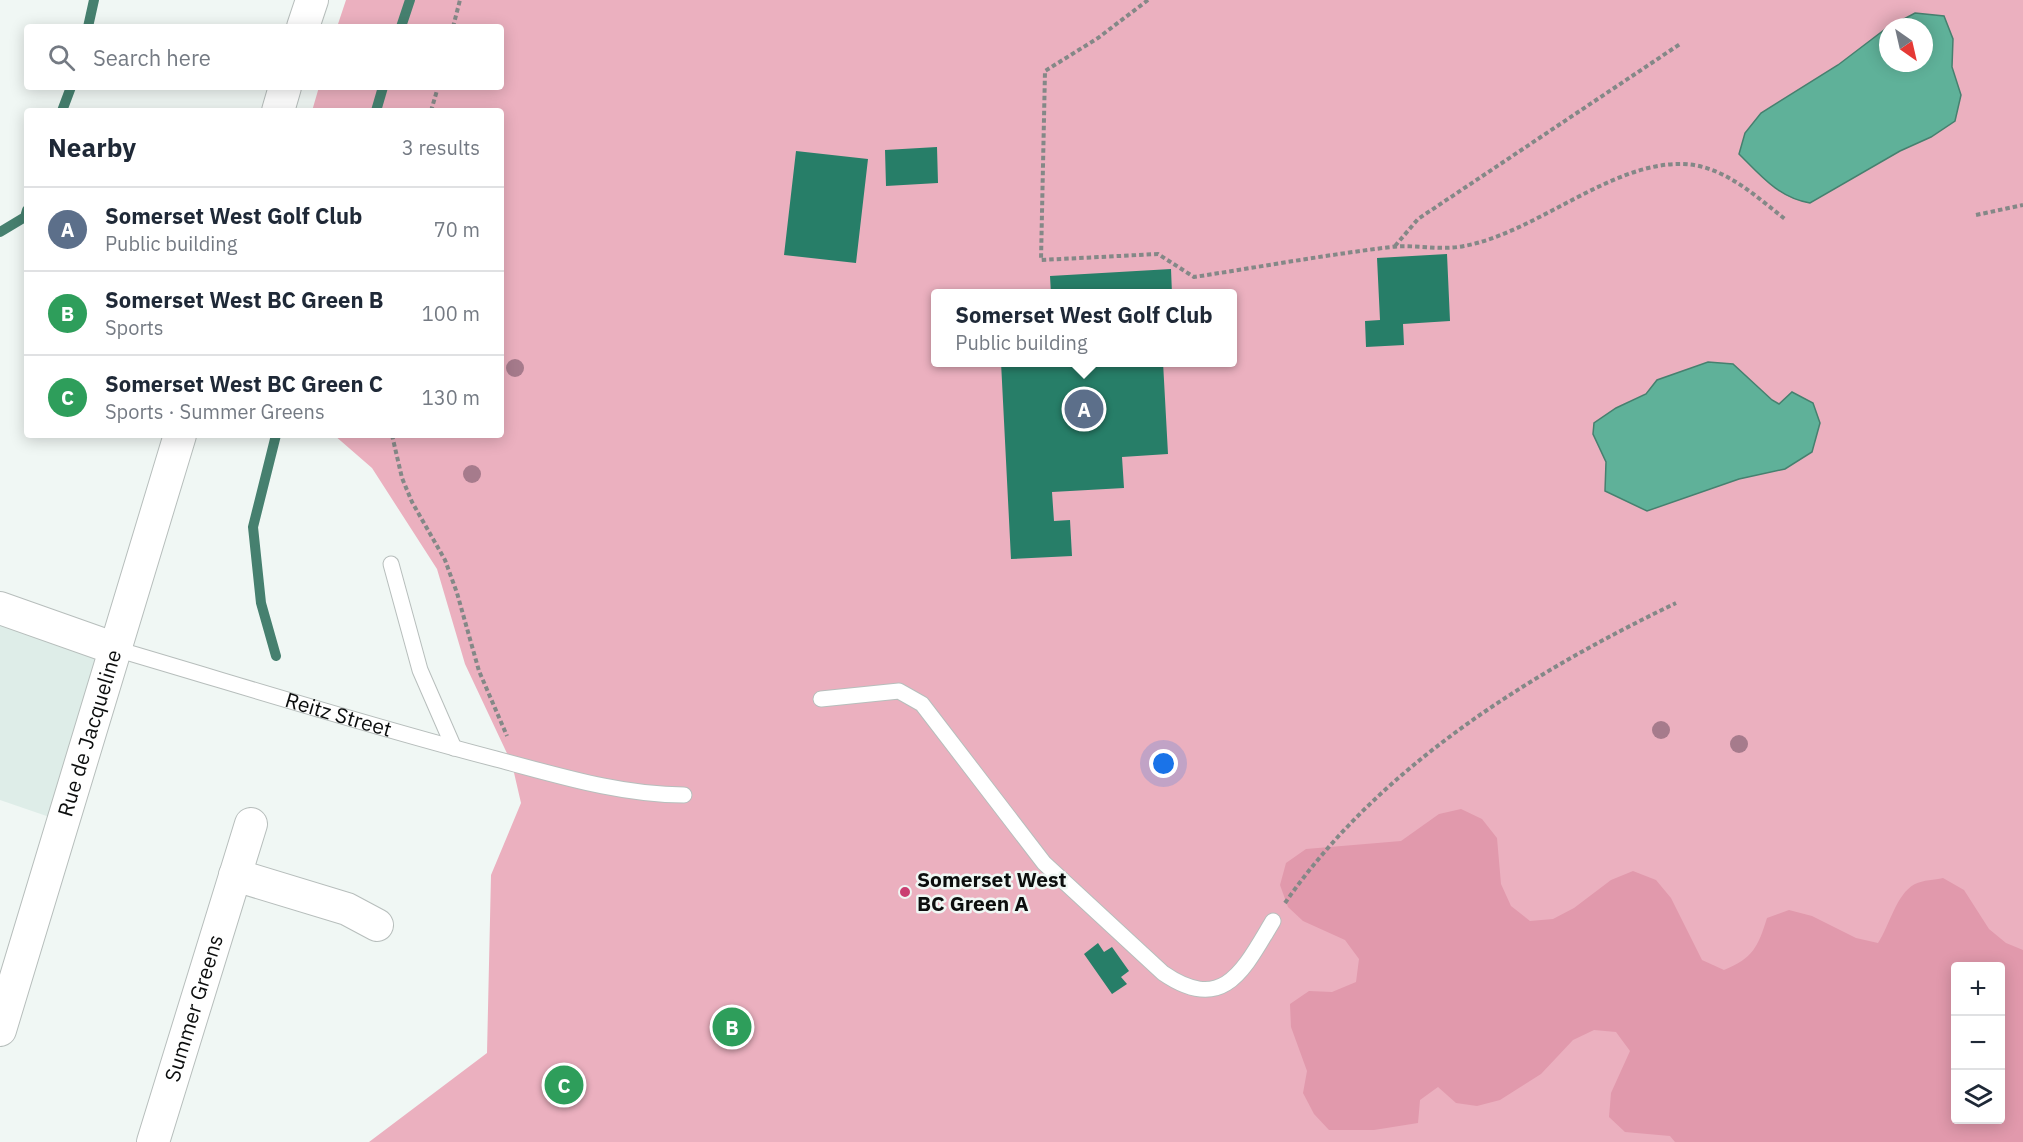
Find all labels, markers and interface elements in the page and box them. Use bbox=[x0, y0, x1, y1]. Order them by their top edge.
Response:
north arrow bbox=[1879, 18, 1933, 72]
search box bbox=[24, 24, 504, 90]
icon: search bbox=[45, 41, 78, 74]
text: Search here bbox=[93, 43, 211, 72]
text: Nearby bbox=[48, 130, 136, 164]
text: 3 results bbox=[402, 134, 480, 161]
text: Somerset West Golf Club bbox=[105, 201, 362, 230]
text: A bbox=[61, 216, 74, 243]
text: 70 m bbox=[434, 216, 480, 243]
text: Public building bbox=[105, 230, 237, 257]
text: Somerset West BC Green B bbox=[105, 285, 383, 314]
popup bbox=[931, 289, 1237, 367]
text: B bbox=[61, 300, 74, 327]
text: 100 m bbox=[422, 300, 480, 327]
text: Somerset West Golf Club bbox=[955, 300, 1213, 329]
text: Sports bbox=[105, 314, 164, 341]
text: Public building bbox=[955, 329, 1088, 356]
text: Somerset West BC Green C bbox=[105, 369, 383, 398]
text: C bbox=[61, 384, 74, 411]
text: 130 m bbox=[422, 384, 480, 411]
pin: A bbox=[1064, 386, 1104, 432]
text: Sports · Summer Greens bbox=[105, 398, 325, 425]
street label: Rue de Jacqueline bbox=[50, 646, 127, 820]
street label: Reitz Street bbox=[282, 685, 395, 743]
your location bbox=[1149, 749, 1178, 778]
place label: Somerset West BC Green A bbox=[917, 865, 1067, 917]
marker: Somerset West BC Green A bbox=[898, 885, 912, 899]
street label: Summer Greens bbox=[157, 931, 229, 1085]
map controls bbox=[1951, 962, 2005, 1124]
button: + bbox=[1951, 962, 2005, 1016]
pin: B bbox=[712, 1004, 752, 1050]
button: − bbox=[1951, 1016, 2005, 1070]
pin: C bbox=[544, 1062, 584, 1108]
button: layers bbox=[1951, 1070, 2005, 1124]

